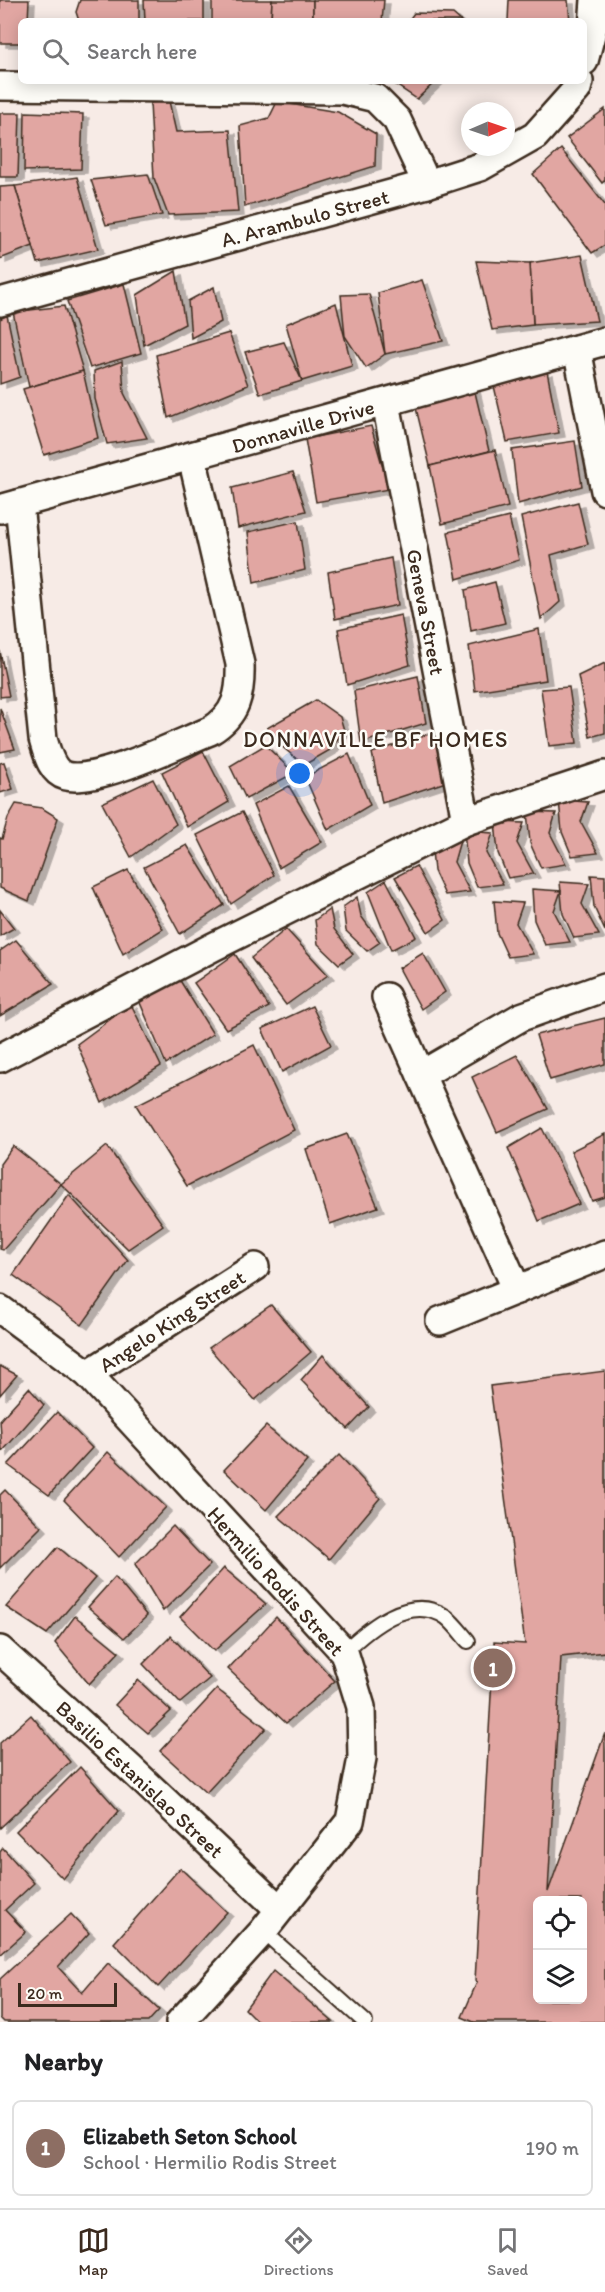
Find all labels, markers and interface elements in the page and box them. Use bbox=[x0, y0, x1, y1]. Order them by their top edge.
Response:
search box bbox=[18, 18, 587, 84]
icon: search bbox=[39, 35, 72, 68]
text: Search here bbox=[87, 38, 197, 65]
north arrow bbox=[461, 102, 515, 156]
street label: A. Arambulo Street bbox=[218, 184, 392, 252]
street label: Donnaville Drive bbox=[229, 394, 377, 458]
street label: Geneva Street bbox=[402, 547, 450, 677]
district label: DONNAVILLE BF HOMES bbox=[243, 726, 509, 753]
your location bbox=[285, 759, 314, 788]
street label: Angelo King Street bbox=[94, 1264, 250, 1378]
street label: Hermilio Rodis Street bbox=[202, 1501, 350, 1661]
pin: 1 bbox=[474, 1646, 512, 1690]
street label: Basilio Estanislao Street bbox=[51, 1695, 229, 1863]
map controls bbox=[533, 1896, 587, 2004]
button: locate bbox=[533, 1896, 587, 1950]
button: layers bbox=[533, 1950, 587, 2004]
scale bar bbox=[18, 1980, 117, 2008]
text: 20 m bbox=[27, 1984, 62, 2003]
text: Nearby bbox=[24, 2045, 103, 2077]
text: Elizabeth Seton School bbox=[83, 2123, 297, 2150]
text: 1 bbox=[41, 2136, 50, 2160]
text: 190 m bbox=[526, 2136, 579, 2160]
text: School · Hermilio Rodis Street bbox=[83, 2150, 337, 2174]
tab: Map bbox=[77, 2224, 110, 2279]
tab: Directions bbox=[263, 2224, 334, 2279]
tab: Saved bbox=[487, 2224, 528, 2279]

